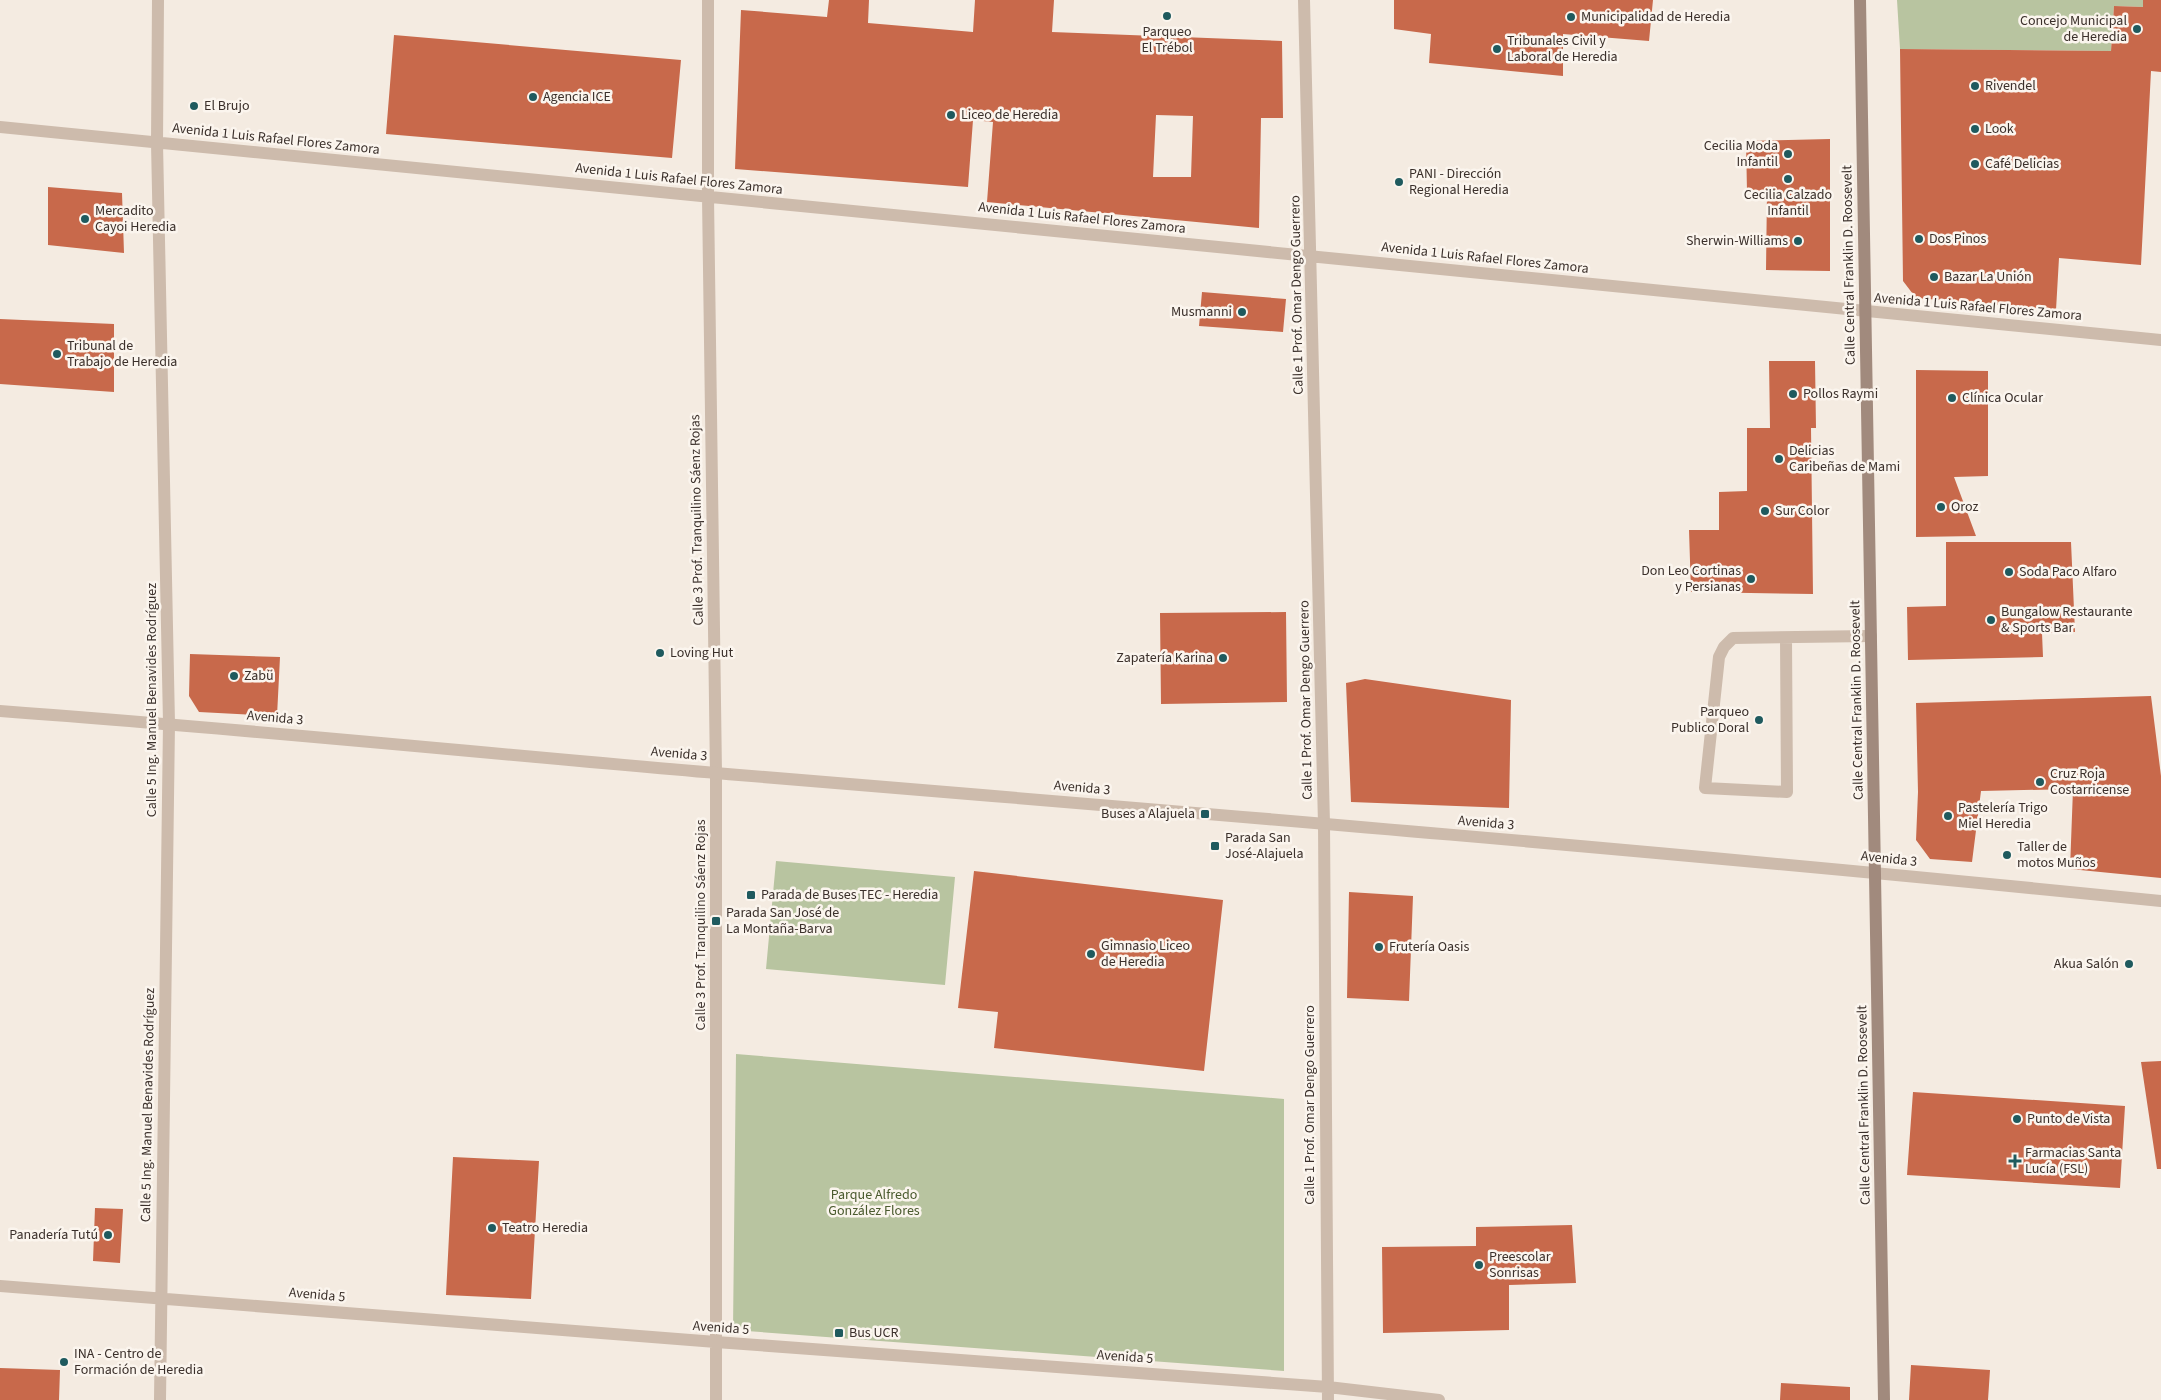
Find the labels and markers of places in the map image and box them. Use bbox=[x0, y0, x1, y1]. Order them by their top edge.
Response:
place label: Municipalidad de Heredia bbox=[1581, 7, 1730, 27]
marker: Parqueo El Trébol bbox=[1161, 10, 1173, 22]
marker: Municipalidad de Heredia bbox=[1565, 11, 1577, 23]
place label: Concejo Municipal de Heredia bbox=[2020, 11, 2127, 47]
place label: Parqueo El Trébol bbox=[1141, 22, 1193, 58]
marker: Concejo Municipal de Heredia bbox=[2131, 23, 2143, 35]
place label: Tribunales Civil y Laboral de Heredia bbox=[1507, 31, 1618, 67]
marker: Tribunales Civil y Laboral de Heredia bbox=[1491, 43, 1503, 55]
place label: Rivendel bbox=[1985, 76, 2036, 96]
marker: Rivendel bbox=[1969, 80, 1981, 92]
place label: Agencia ICE bbox=[543, 87, 611, 107]
marker: Agencia ICE bbox=[527, 91, 539, 103]
place label: El Brujo bbox=[204, 96, 250, 116]
marker: El Brujo bbox=[188, 100, 200, 112]
place label: Liceo de Heredia bbox=[961, 105, 1058, 125]
marker: Liceo de Heredia bbox=[945, 109, 957, 121]
place label: Look bbox=[1985, 119, 2014, 139]
marker: Look bbox=[1969, 123, 1981, 135]
place label: Cecilia Moda Infantil bbox=[1704, 136, 1778, 172]
marker: Cecilia Moda Infantil bbox=[1782, 148, 1794, 160]
place label: Café Delicias bbox=[1985, 154, 2059, 174]
marker: Café Delicias bbox=[1969, 158, 1981, 170]
place label: PANI - Dirección Regional Heredia bbox=[1409, 164, 1509, 200]
marker: Cecilia Calzado Infantil bbox=[1782, 173, 1794, 185]
marker: PANI - Dirección Regional Heredia bbox=[1393, 176, 1405, 188]
place label: Cecilia Calzado Infantil bbox=[1744, 185, 1832, 221]
place label: Mercadito Cayoi Heredia bbox=[95, 201, 176, 237]
marker: Mercadito Cayoi Heredia bbox=[79, 213, 91, 225]
place label: Dos Pinos bbox=[1929, 229, 1986, 249]
place label: Sherwin-Williams bbox=[1686, 231, 1788, 251]
marker: Dos Pinos bbox=[1913, 233, 1925, 245]
marker: Sherwin-Williams bbox=[1792, 235, 1804, 247]
place label: Bazar La Unión bbox=[1944, 267, 2032, 287]
marker: Bazar La Unión bbox=[1928, 271, 1940, 283]
place label: Musmanni bbox=[1171, 302, 1232, 322]
marker: Musmanni bbox=[1236, 306, 1248, 318]
place label: Tribunal de Trabajo de Heredia bbox=[67, 336, 177, 372]
marker: Tribunal de Trabajo de Heredia bbox=[51, 348, 63, 360]
place label: Pollos Raymi bbox=[1803, 384, 1878, 404]
marker: Pollos Raymi bbox=[1787, 388, 1799, 400]
place label: Clínica Ocular bbox=[1962, 388, 2043, 408]
marker: Clínica Ocular bbox=[1946, 392, 1958, 404]
place label: Delicias Caribeñas de Mami bbox=[1789, 441, 1900, 477]
marker: Delicias Caribeñas de Mami bbox=[1773, 453, 1785, 465]
place label: Oroz bbox=[1951, 497, 1979, 517]
place label: Sur Color bbox=[1775, 501, 1829, 521]
marker: Oroz bbox=[1935, 501, 1947, 513]
marker: Sur Color bbox=[1759, 505, 1771, 517]
place label: Don Leo Cortinas y Persianas bbox=[1641, 561, 1741, 597]
place label: Soda Paco Alfaro bbox=[2019, 562, 2117, 582]
marker: Soda Paco Alfaro bbox=[2003, 566, 2015, 578]
marker: Don Leo Cortinas y Persianas bbox=[1745, 573, 1757, 585]
place label: Bungalow Restaurante & Sports Bar bbox=[2001, 602, 2133, 638]
marker: Bungalow Restaurante & Sports Bar bbox=[1985, 614, 1997, 626]
place label: Loving Hut bbox=[670, 643, 733, 663]
marker: Loving Hut bbox=[654, 647, 666, 659]
place label: Zapatería Karina bbox=[1116, 648, 1213, 668]
marker: Zapatería Karina bbox=[1217, 652, 1229, 664]
place label: Zabü bbox=[244, 666, 274, 686]
marker: Zabü bbox=[228, 670, 240, 682]
place label: Parqueo Publico Doral bbox=[1671, 702, 1749, 738]
marker: Parqueo Publico Doral bbox=[1753, 714, 1765, 726]
place label: Cruz Roja Costarricense bbox=[2050, 764, 2129, 800]
marker: Cruz Roja Costarricense bbox=[2034, 776, 2046, 788]
place label: Pastelería Trigo Miel Heredia bbox=[1958, 798, 2048, 834]
place label: Buses a Alajuela bbox=[1101, 804, 1195, 824]
marker: Buses a Alajuela bbox=[1199, 808, 1211, 820]
marker: Pastelería Trigo Miel Heredia bbox=[1942, 810, 1954, 822]
place label: Parada San José-Alajuela bbox=[1225, 828, 1303, 864]
place label: Taller de motos Muños bbox=[2017, 837, 2096, 873]
marker: Parada San José-Alajuela bbox=[1209, 840, 1221, 852]
marker: Taller de motos Muños bbox=[2001, 849, 2013, 861]
place label: Parada de Buses TEC - Heredia bbox=[761, 885, 938, 905]
marker: Parada de Buses TEC - Heredia bbox=[745, 889, 757, 901]
place label: Parada San José de La Montaña-Barva bbox=[726, 903, 839, 939]
marker: Parada San José de La Montaña-Barva bbox=[710, 915, 722, 927]
place label: Gimnasio Liceo de Heredia bbox=[1101, 936, 1190, 972]
place label: Frutería Oasis bbox=[1389, 937, 1469, 957]
marker: Frutería Oasis bbox=[1373, 941, 1385, 953]
marker: Gimnasio Liceo de Heredia bbox=[1085, 948, 1097, 960]
place label: Akua Salón bbox=[2054, 954, 2119, 974]
marker: Akua Salón bbox=[2123, 958, 2135, 970]
place label: Punto de Vista bbox=[2027, 1109, 2110, 1129]
marker: Punto de Vista bbox=[2011, 1113, 2023, 1125]
place label: Farmacias Santa Lucía (FSL) bbox=[2025, 1143, 2121, 1179]
marker: Farmacias Santa Lucía (FSL) bbox=[2009, 1155, 2021, 1167]
place label: Teatro Heredia bbox=[502, 1218, 588, 1238]
marker: Teatro Heredia bbox=[486, 1222, 498, 1234]
place label: Panadería Tutú bbox=[9, 1225, 98, 1245]
marker: Panadería Tutú bbox=[102, 1229, 114, 1241]
place label: Preescolar Sonrisas bbox=[1489, 1247, 1551, 1283]
marker: Preescolar Sonrisas bbox=[1473, 1259, 1485, 1271]
place label: Bus UCR bbox=[849, 1323, 899, 1343]
marker: Bus UCR bbox=[833, 1327, 845, 1339]
place label: INA - Centro de Formación de Heredia bbox=[74, 1344, 203, 1380]
marker: INA - Centro de Formación de Heredia bbox=[58, 1356, 70, 1368]

